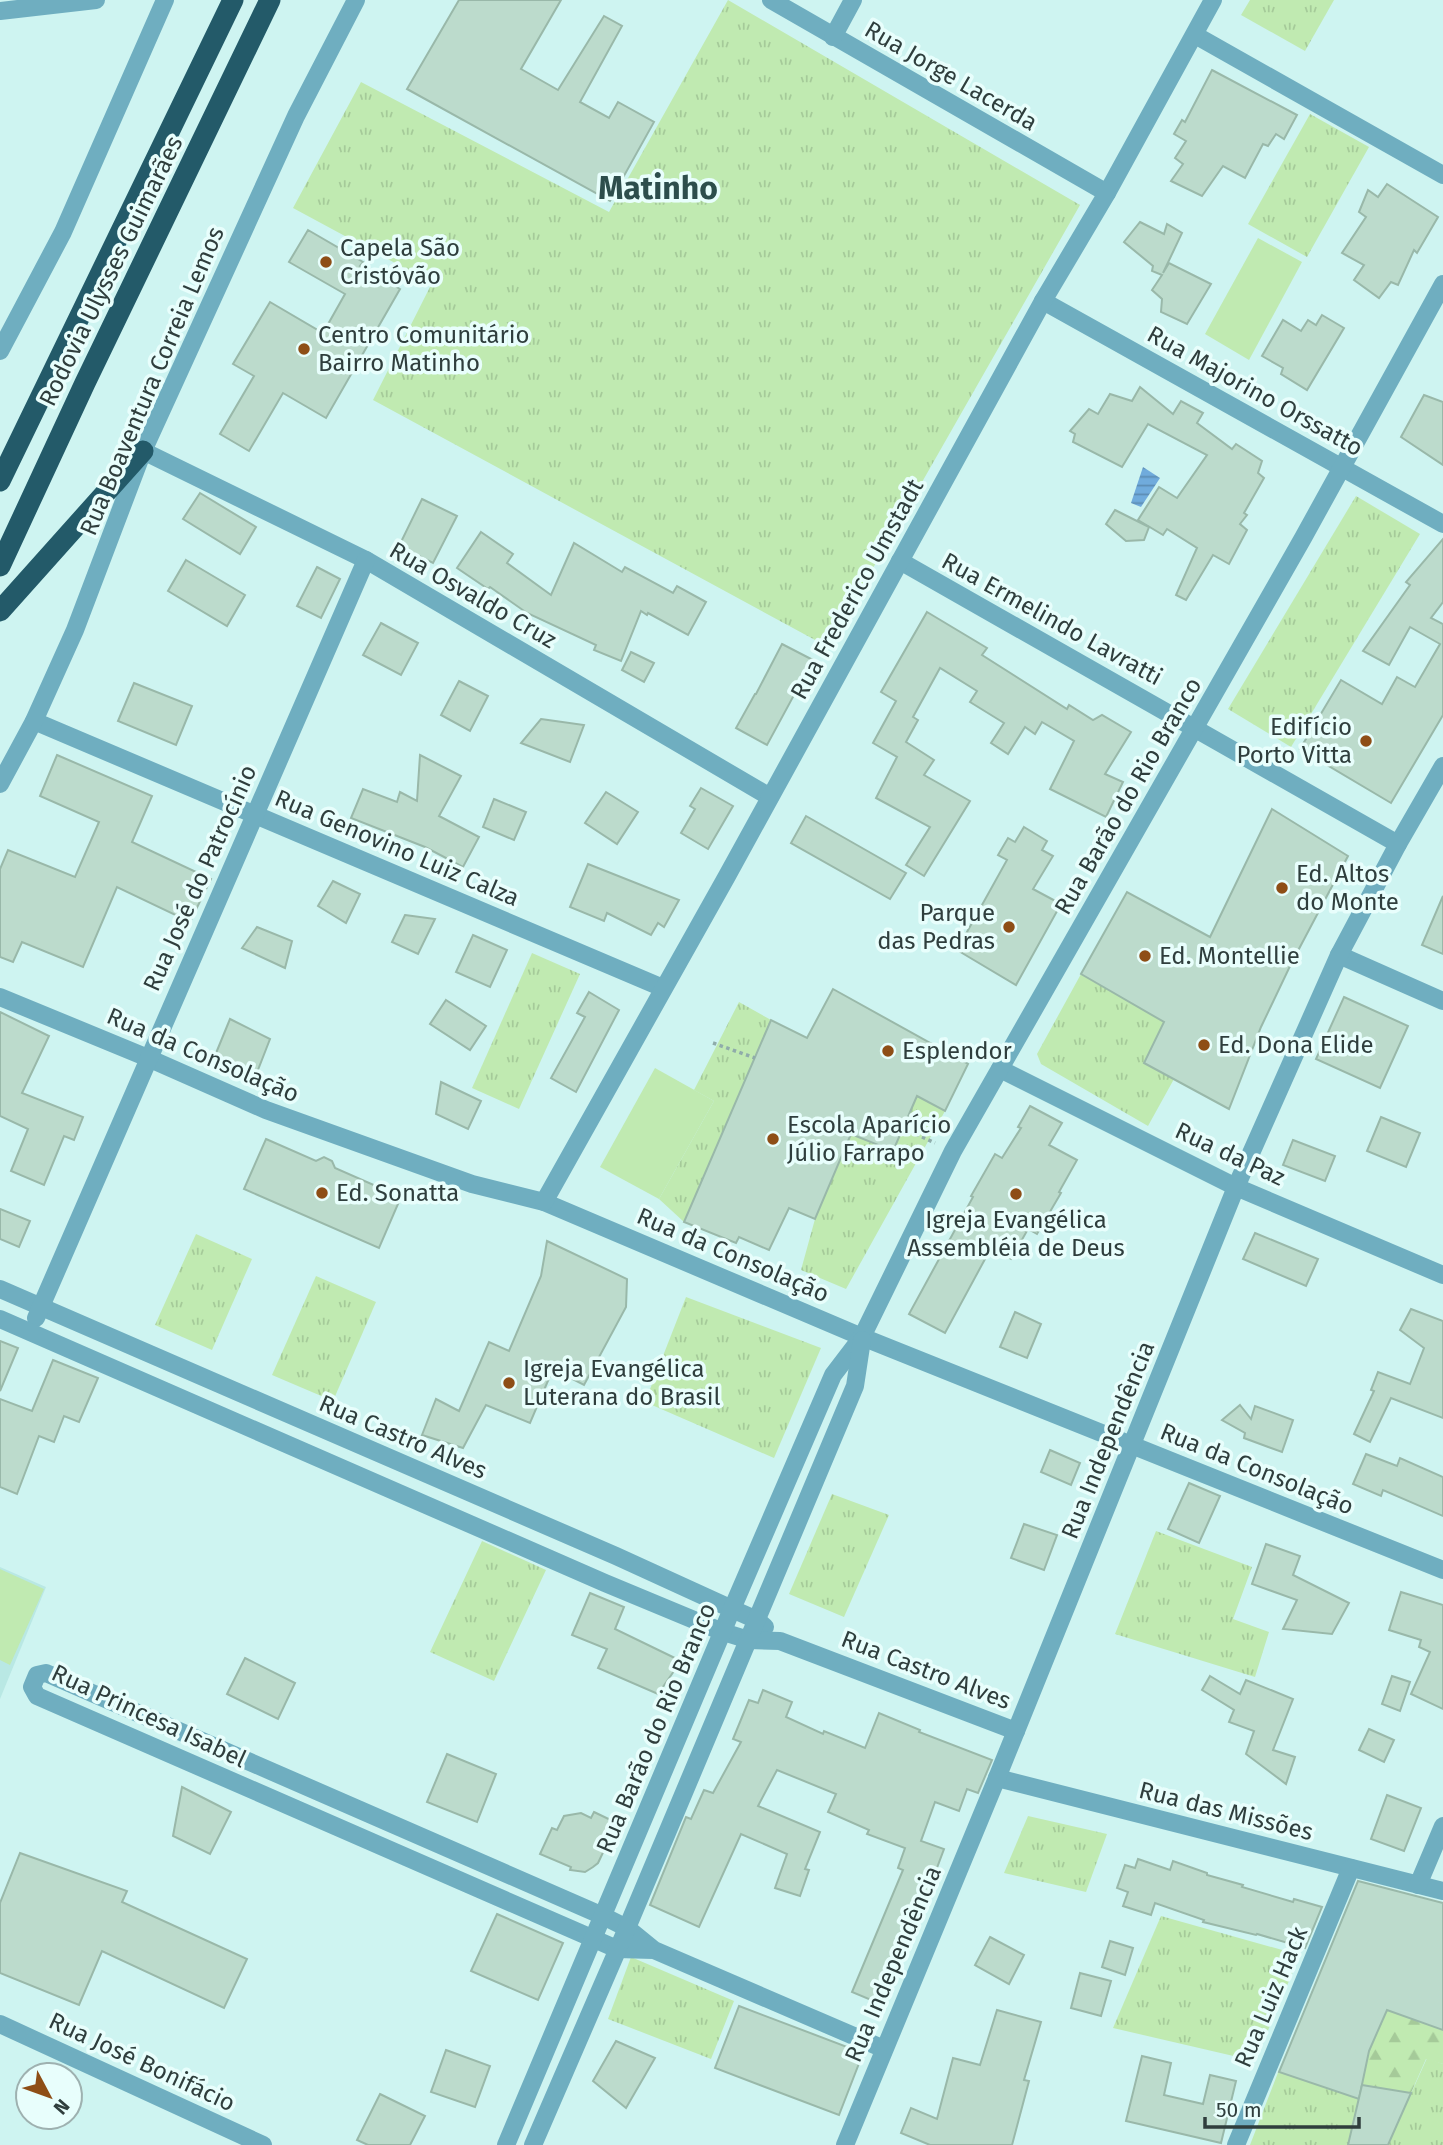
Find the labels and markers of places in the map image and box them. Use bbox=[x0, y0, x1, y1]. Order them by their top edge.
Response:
place label: Capela São Cristóvão bbox=[340, 234, 460, 290]
marker: Capela São Cristóvão bbox=[318, 254, 334, 270]
place label: Centro Comunitário Bairro Matinho bbox=[318, 321, 530, 377]
marker: Centro Comunitário Bairro Matinho bbox=[296, 341, 312, 357]
place label: Edifício Porto Vitta bbox=[1236, 713, 1352, 769]
marker: Edifício Porto Vitta bbox=[1358, 733, 1374, 749]
place label: Ed. Altos do Monte bbox=[1296, 860, 1399, 916]
marker: Ed. Altos do Monte bbox=[1274, 880, 1290, 896]
place label: Parque das Pedras bbox=[877, 899, 995, 955]
marker: Parque das Pedras bbox=[1001, 919, 1017, 935]
place label: Ed. Montellie bbox=[1159, 942, 1300, 970]
marker: Ed. Montellie bbox=[1137, 948, 1153, 964]
place label: Ed. Dona Elide bbox=[1218, 1031, 1374, 1059]
place label: Esplendor bbox=[902, 1037, 1013, 1065]
marker: Ed. Dona Elide bbox=[1196, 1037, 1212, 1053]
marker: Esplendor bbox=[880, 1043, 896, 1059]
place label: Escola Aparício Júlio Farrapo bbox=[787, 1111, 951, 1167]
marker: Escola Aparício Júlio Farrapo bbox=[765, 1131, 781, 1147]
place label: Ed. Sonatta bbox=[336, 1179, 459, 1207]
marker: Ed. Sonatta bbox=[314, 1185, 330, 1201]
marker: Igreja Evangélica Assembléia de Deus bbox=[1008, 1186, 1024, 1202]
place label: Igreja Evangélica Assembléia de Deus bbox=[907, 1206, 1125, 1262]
place label: Igreja Evangélica Luterana do Brasil bbox=[523, 1355, 720, 1411]
marker: Igreja Evangélica Luterana do Brasil bbox=[501, 1375, 517, 1391]

